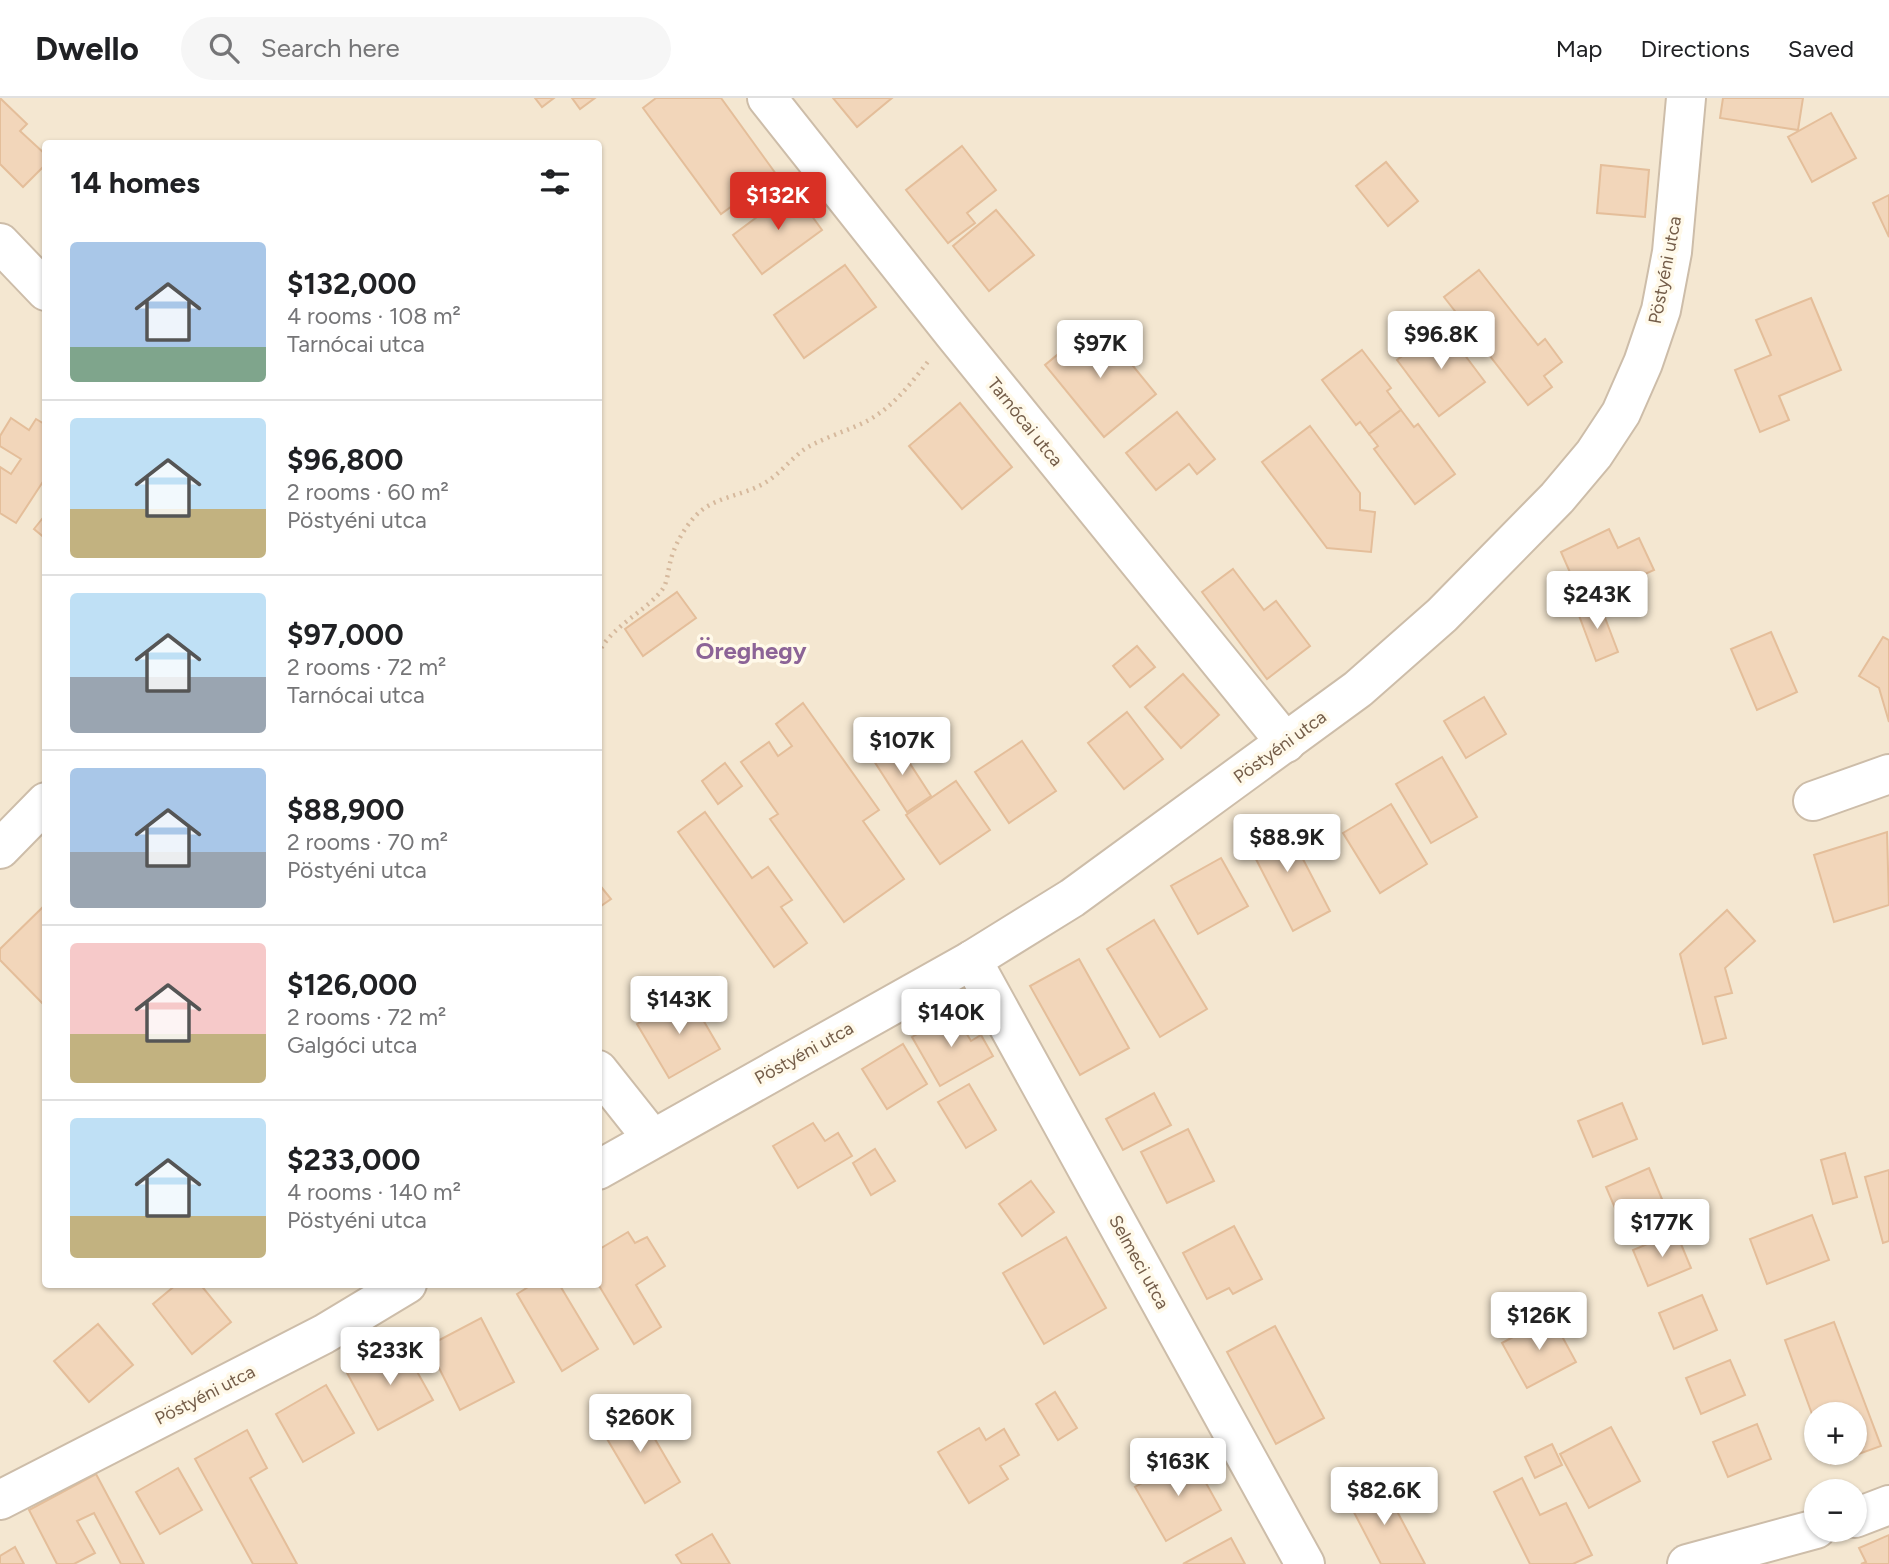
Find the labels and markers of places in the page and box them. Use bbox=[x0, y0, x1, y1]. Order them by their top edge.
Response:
pin: $132K bbox=[729, 172, 827, 232]
pin: $96.8K bbox=[1384, 312, 1498, 371]
pin: $97K bbox=[1059, 320, 1141, 380]
pin: $243K bbox=[1548, 572, 1646, 631]
pin: $107K bbox=[853, 718, 951, 777]
pin: $88.9K bbox=[1230, 814, 1344, 874]
pin: $143K bbox=[630, 976, 728, 1036]
pin: $140K bbox=[902, 990, 1000, 1049]
pin: $177K bbox=[1613, 1200, 1711, 1259]
pin: $126K bbox=[1490, 1292, 1588, 1352]
pin: $233K bbox=[341, 1328, 439, 1387]
pin: $260K bbox=[591, 1394, 689, 1454]
pin: $163K bbox=[1129, 1438, 1227, 1498]
pin: $82.6K bbox=[1327, 1468, 1441, 1527]

